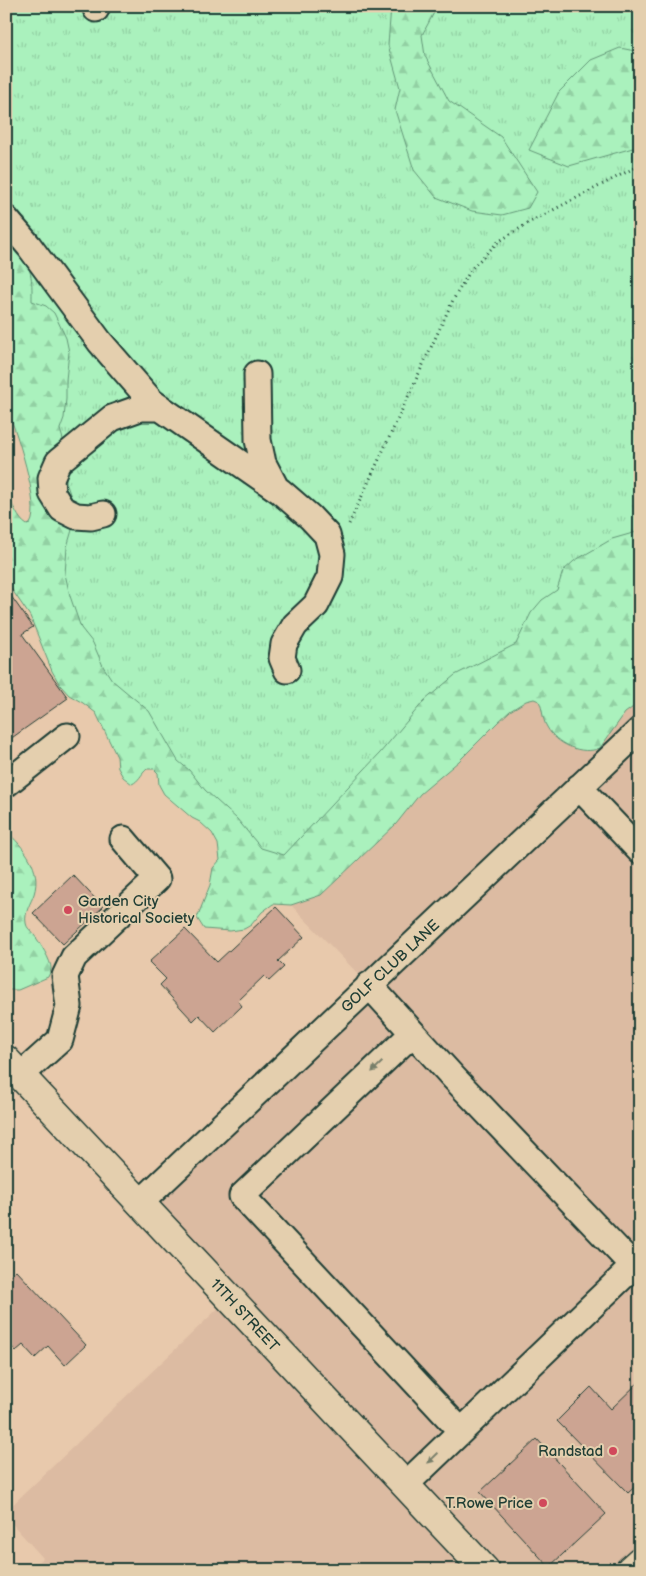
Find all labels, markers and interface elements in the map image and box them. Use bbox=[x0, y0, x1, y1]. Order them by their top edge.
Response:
place label: Garden City Historical Society bbox=[78, 892, 195, 928]
marker: Garden City Historical Society bbox=[62, 904, 74, 916]
street label: GOLF CLUB LANE bbox=[337, 916, 444, 1017]
one-way arrow bbox=[371, 1061, 383, 1073]
street label: 11TH STREET bbox=[206, 1275, 283, 1356]
place label: Randstad bbox=[538, 1442, 603, 1461]
marker: Randstad bbox=[607, 1445, 619, 1457]
one-way arrow bbox=[427, 1452, 439, 1464]
place label: T.Rowe Price bbox=[445, 1494, 533, 1513]
marker: T.Rowe Price bbox=[537, 1497, 549, 1509]

